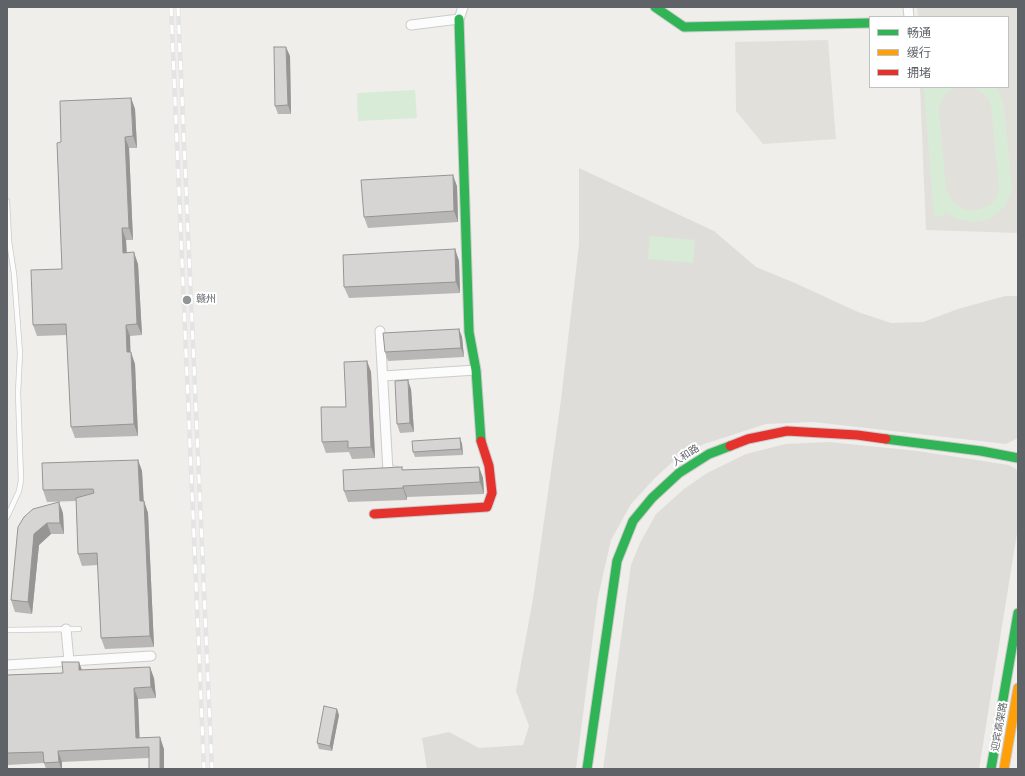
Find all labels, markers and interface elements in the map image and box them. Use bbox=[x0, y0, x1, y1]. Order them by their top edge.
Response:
legend bbox=[869, 16, 1009, 88]
text: 畅通 bbox=[907, 25, 931, 41]
text: 缓行 bbox=[907, 45, 931, 61]
text: 拥堵 bbox=[907, 65, 931, 81]
marker: 赣州 bbox=[181, 294, 193, 306]
place label: 赣州 bbox=[196, 294, 216, 306]
street label: 人和路 bbox=[670, 443, 702, 469]
street label: 迎宾高架路 bbox=[990, 701, 1010, 753]

